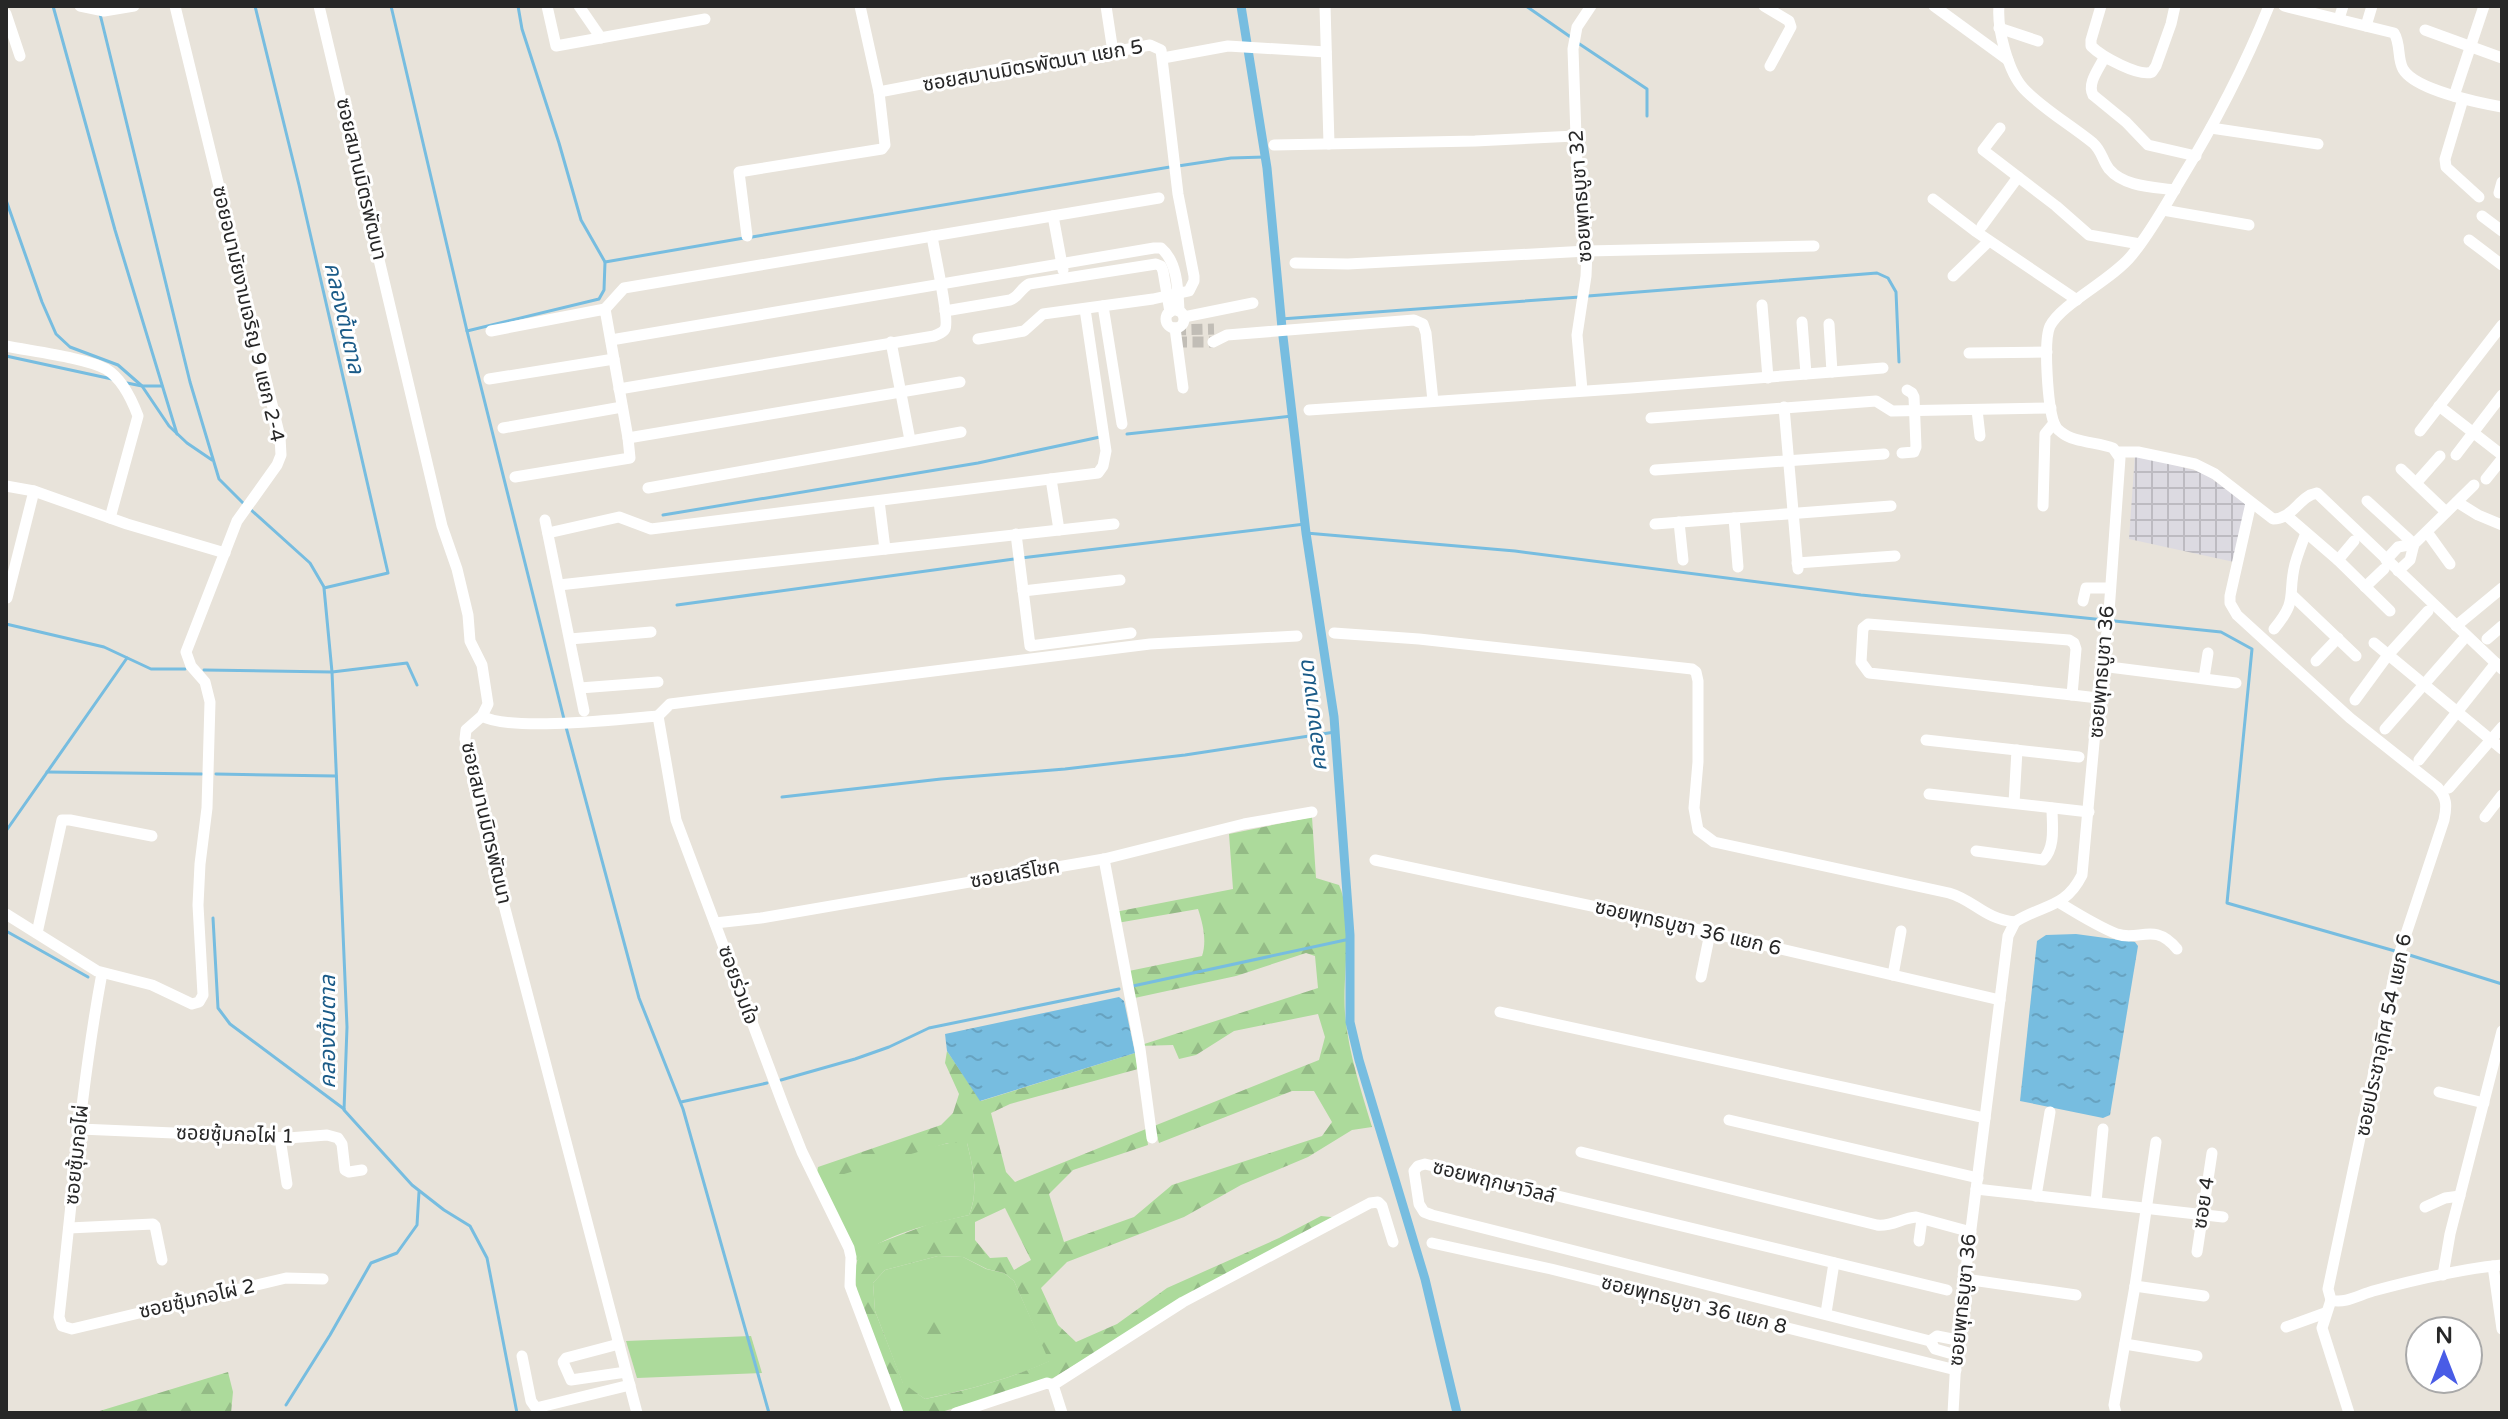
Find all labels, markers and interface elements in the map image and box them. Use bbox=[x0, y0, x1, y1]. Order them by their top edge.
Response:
street label: ซอยสมานมิตรพัฒนา แยก 5 bbox=[921, 35, 1145, 97]
street label: ซอยสมานมิตรพัฒนา bbox=[331, 96, 391, 262]
street label: ซอยพุทธบูชา 32 bbox=[1564, 129, 1598, 263]
street label: ซอยอนามัยงามเจริญ 9 แยก 2-4 bbox=[207, 184, 289, 444]
water label: คลองต้นตาล bbox=[319, 260, 370, 378]
street label: ซอยพุทธบูชา 36 bbox=[2084, 605, 2120, 739]
water label: คลองบางมด bbox=[1293, 658, 1333, 773]
street label: ซอยสมานมิตรพัฒนา bbox=[456, 740, 516, 906]
street label: ซอยเสรีโชค bbox=[968, 854, 1062, 894]
street label: ซอยพุทธบูชา 36 แยก 6 bbox=[1592, 895, 1784, 961]
street label: ซอยประชาอุทิศ 54 แยก 6 bbox=[2351, 932, 2417, 1138]
street label: ซอยร่วมใจ bbox=[713, 942, 763, 1028]
water label: คลองต้นตาล bbox=[315, 974, 341, 1089]
street label: ซอยซุ้มกอไผ่ bbox=[60, 1104, 94, 1206]
street label: ซอยซุ้มกอไผ่ 1 bbox=[176, 1121, 294, 1149]
street label: ซอยพฤกษาวิลล์ bbox=[1430, 1155, 1558, 1209]
street label: ซอย 4 bbox=[2188, 1175, 2220, 1231]
street label: ซอยพุทธบูชา 36 bbox=[1944, 1233, 1982, 1367]
street label: ซอยพุทธบูชา 36 แยก 8 bbox=[1599, 1270, 1789, 1340]
street label: ซอยซุ้มกอไผ่ 2 bbox=[137, 1274, 257, 1324]
north arrow bbox=[2404, 1315, 2484, 1395]
text: N bbox=[2435, 1323, 2453, 1349]

